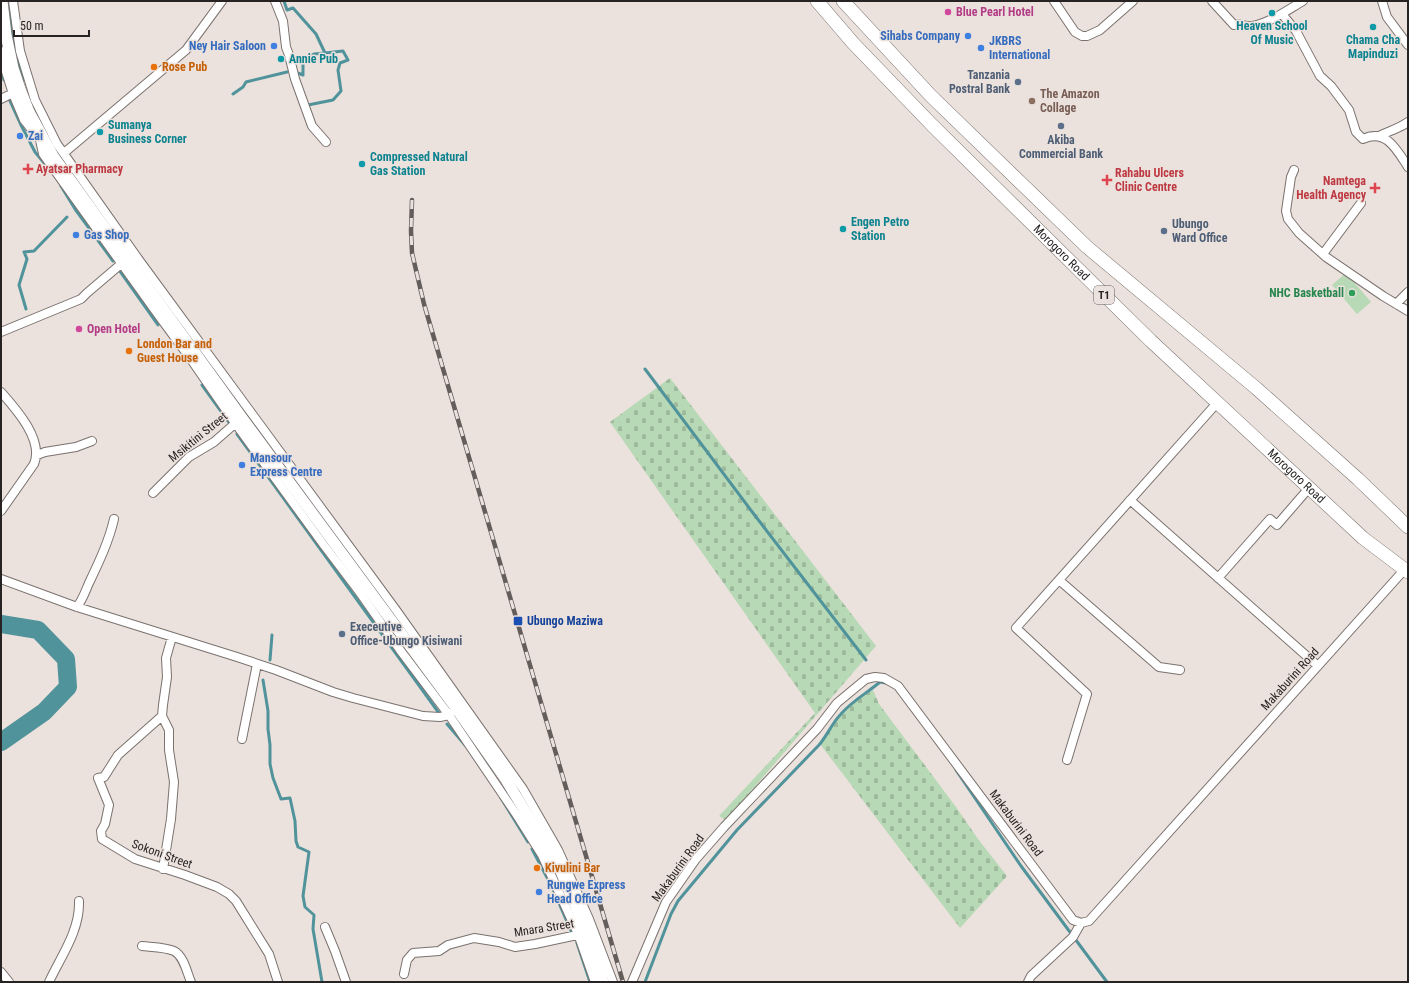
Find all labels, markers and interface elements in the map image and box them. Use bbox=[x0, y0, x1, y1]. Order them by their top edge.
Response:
place label: Blue Pearl Hotel bbox=[956, 5, 1034, 19]
marker: Blue Pearl Hotel bbox=[943, 7, 953, 17]
marker: Heaven School Of Music bbox=[1267, 8, 1277, 18]
scale bar bbox=[14, 12, 89, 38]
text: 50 m bbox=[20, 19, 44, 33]
place label: Heaven School Of Music bbox=[1236, 19, 1308, 47]
marker: Chama Cha Mapinduzi bbox=[1368, 22, 1378, 32]
place label: Sihabs Company bbox=[880, 29, 961, 43]
marker: Sihabs Company bbox=[963, 31, 973, 41]
place label: Chama Cha Mapinduzi bbox=[1346, 33, 1400, 61]
place label: JKBRS International bbox=[989, 34, 1050, 62]
place label: Ney Hair Saloon bbox=[189, 39, 266, 53]
marker: Ney Hair Saloon bbox=[269, 41, 279, 51]
marker: JKBRS International bbox=[976, 43, 986, 53]
place label: Annie Pub bbox=[289, 52, 338, 66]
marker: Annie Pub bbox=[276, 54, 286, 64]
place label: Rose Pub bbox=[162, 60, 207, 74]
marker: Rose Pub bbox=[149, 62, 159, 72]
place label: Tanzania Postral Bank bbox=[949, 68, 1010, 96]
marker: Tanzania Postral Bank bbox=[1013, 77, 1023, 87]
place label: The Amazon Collage bbox=[1040, 87, 1100, 115]
marker: The Amazon Collage bbox=[1027, 96, 1037, 106]
place label: Sumanya Business Corner bbox=[108, 118, 187, 146]
marker: Akiba Commercial Bank bbox=[1056, 121, 1066, 131]
marker: Sumanya Business Corner bbox=[95, 127, 105, 137]
place label: Zai bbox=[28, 129, 43, 143]
marker: Zai bbox=[15, 131, 25, 141]
place label: Akiba Commercial Bank bbox=[1019, 133, 1103, 161]
place label: Compressed Natural Gas Station bbox=[370, 150, 468, 178]
marker: Compressed Natural Gas Station bbox=[357, 159, 367, 169]
place label: Ayatsar Pharmacy bbox=[36, 162, 124, 176]
marker: Ayatsar Pharmacy bbox=[23, 164, 33, 174]
place label: Rahabu Ulcers Clinic Centre bbox=[1115, 166, 1185, 194]
place label: Namtega Health Agency bbox=[1296, 174, 1367, 202]
marker: Rahabu Ulcers Clinic Centre bbox=[1102, 175, 1112, 185]
marker: Namtega Health Agency bbox=[1369, 182, 1381, 194]
place label: Engen Petro Station bbox=[851, 215, 909, 243]
place label: Ubungo Ward Office bbox=[1172, 217, 1228, 245]
street label: Morogoro Road bbox=[1031, 222, 1092, 283]
marker: Engen Petro Station bbox=[838, 224, 848, 234]
marker: Ubungo Ward Office bbox=[1159, 226, 1169, 236]
place label: Gas Shop bbox=[84, 228, 129, 242]
marker: Gas Shop bbox=[71, 230, 81, 240]
road number: T1 bbox=[1094, 286, 1114, 304]
place label: NHC Basketball bbox=[1269, 286, 1344, 300]
marker: NHC Basketball bbox=[1347, 288, 1357, 298]
place label: Open Hotel bbox=[87, 322, 140, 336]
marker: Open Hotel bbox=[74, 324, 84, 334]
place label: London Bar and Guest House bbox=[137, 337, 212, 365]
marker: London Bar and Guest House bbox=[124, 346, 134, 356]
street label: Msikitini Street bbox=[166, 409, 230, 465]
street label: Morogoro Road bbox=[1265, 446, 1328, 506]
place label: Mansour Express Centre bbox=[250, 451, 323, 479]
marker: Mansour Express Centre bbox=[237, 460, 247, 470]
place label: Ubungo Maziwa bbox=[527, 614, 603, 628]
marker: Ubungo Maziwa bbox=[512, 615, 524, 627]
place label: Execeutive Office-Ubungo Kisiwani bbox=[350, 620, 462, 648]
marker: Execeutive Office-Ubungo Kisiwani bbox=[337, 629, 347, 639]
street label: Makaburini Road bbox=[1258, 645, 1322, 713]
street label: Makaburini Road bbox=[986, 787, 1046, 859]
street label: Makaburini Road bbox=[649, 832, 707, 904]
street label: Sokoni Street bbox=[130, 837, 194, 872]
place label: Kivulini Bar bbox=[545, 861, 600, 875]
marker: Kivulini Bar bbox=[532, 863, 542, 873]
place label: Rungwe Express Head Office bbox=[547, 878, 626, 906]
marker: Rungwe Express Head Office bbox=[534, 887, 544, 897]
street label: Mnara Street bbox=[513, 916, 575, 940]

